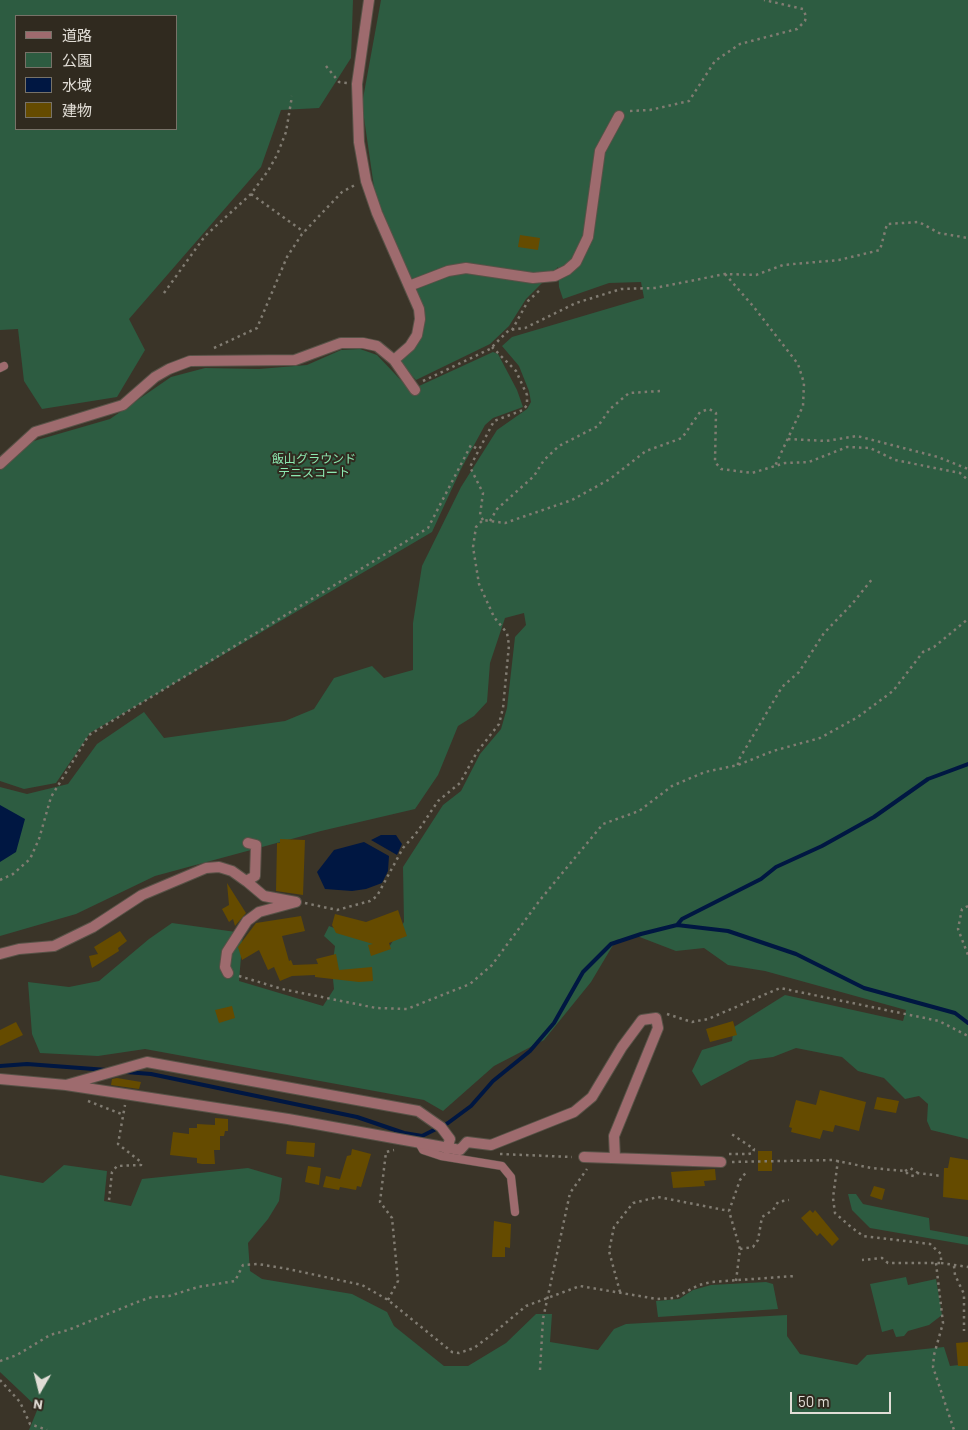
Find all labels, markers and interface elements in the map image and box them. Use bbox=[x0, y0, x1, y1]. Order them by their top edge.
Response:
legend bbox=[15, 15, 178, 130]
text: 道路 bbox=[62, 26, 92, 44]
text: 公園 bbox=[62, 51, 92, 69]
text: 水域 bbox=[62, 76, 92, 94]
text: 建物 bbox=[62, 101, 92, 119]
park label: 飯山グラウンド テニスコート bbox=[272, 452, 356, 480]
north arrow bbox=[15, 1365, 65, 1415]
scale bar bbox=[793, 1382, 894, 1414]
text: 50 m bbox=[798, 1392, 830, 1410]
text: N bbox=[32, 1396, 44, 1414]

